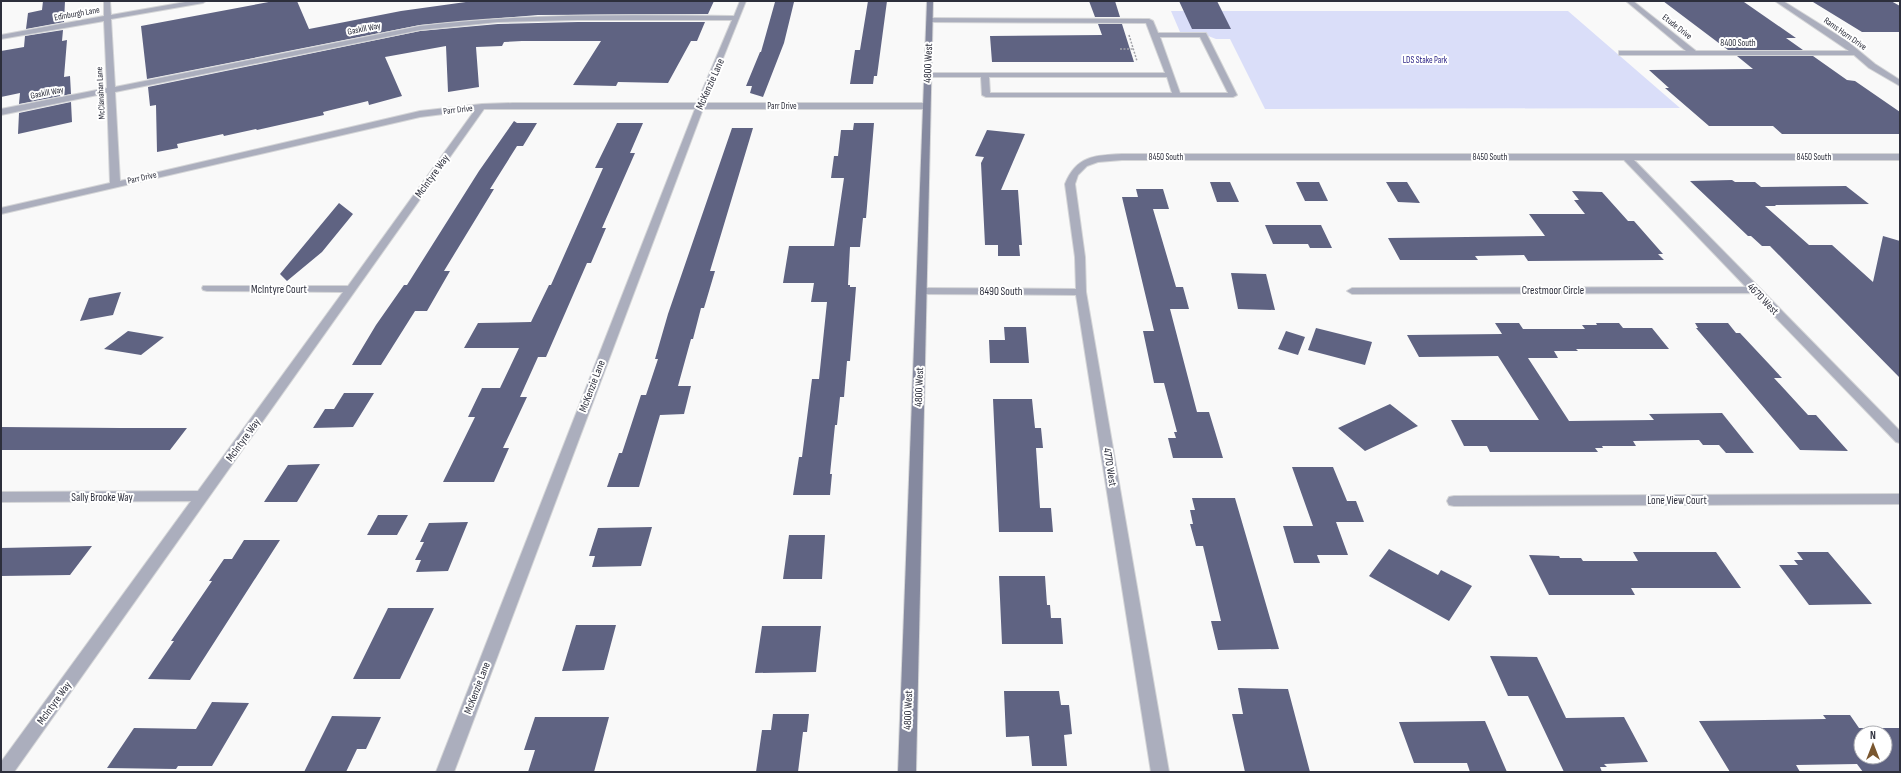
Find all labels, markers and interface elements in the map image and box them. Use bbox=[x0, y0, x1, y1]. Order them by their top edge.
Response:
street label: Edinburgh Lane bbox=[53, 5, 101, 23]
street label: Etude Drive bbox=[1660, 12, 1694, 42]
street label: Rams Horn Drive bbox=[1821, 15, 1869, 53]
street label: Gaskill Way bbox=[346, 20, 382, 38]
street label: 8400 South bbox=[1720, 38, 1756, 49]
street label: 4800 West bbox=[921, 42, 935, 83]
park label: LDS Stake Park bbox=[1403, 55, 1448, 66]
street label: McKenzie Lane bbox=[693, 56, 727, 112]
street label: McClanahan Lane bbox=[94, 66, 108, 120]
street label: Gaskill Way bbox=[29, 84, 65, 102]
street label: Parr Drive bbox=[767, 101, 797, 112]
street label: Parr Drive bbox=[443, 103, 474, 117]
street label: McIntyre Way bbox=[412, 151, 452, 200]
street label: 8450 South bbox=[1149, 152, 1184, 163]
street label: 8450 South bbox=[1473, 152, 1508, 163]
street label: 8450 South bbox=[1797, 152, 1832, 163]
street label: Parr Drive bbox=[126, 169, 158, 187]
street label: 4670 West bbox=[1745, 280, 1782, 318]
street label: McIntyre Court bbox=[251, 283, 308, 296]
street label: Crestmoor Circle bbox=[1522, 284, 1584, 297]
street label: 8490 South bbox=[979, 285, 1023, 298]
street label: McKenzie Lane bbox=[576, 358, 608, 414]
street label: 4800 West bbox=[912, 366, 926, 407]
street label: McIntyre Way bbox=[223, 415, 263, 464]
street label: 4770 West bbox=[1101, 447, 1120, 488]
street label: Sally Brooke Way bbox=[71, 491, 133, 504]
street label: Lone View Court bbox=[1647, 494, 1708, 507]
street label: McKenzie Lane bbox=[461, 660, 493, 716]
street label: McIntyre Way bbox=[34, 678, 74, 727]
street label: 4800 West bbox=[901, 689, 915, 730]
north arrow bbox=[1853, 725, 1893, 765]
text: N bbox=[1870, 729, 1876, 742]

